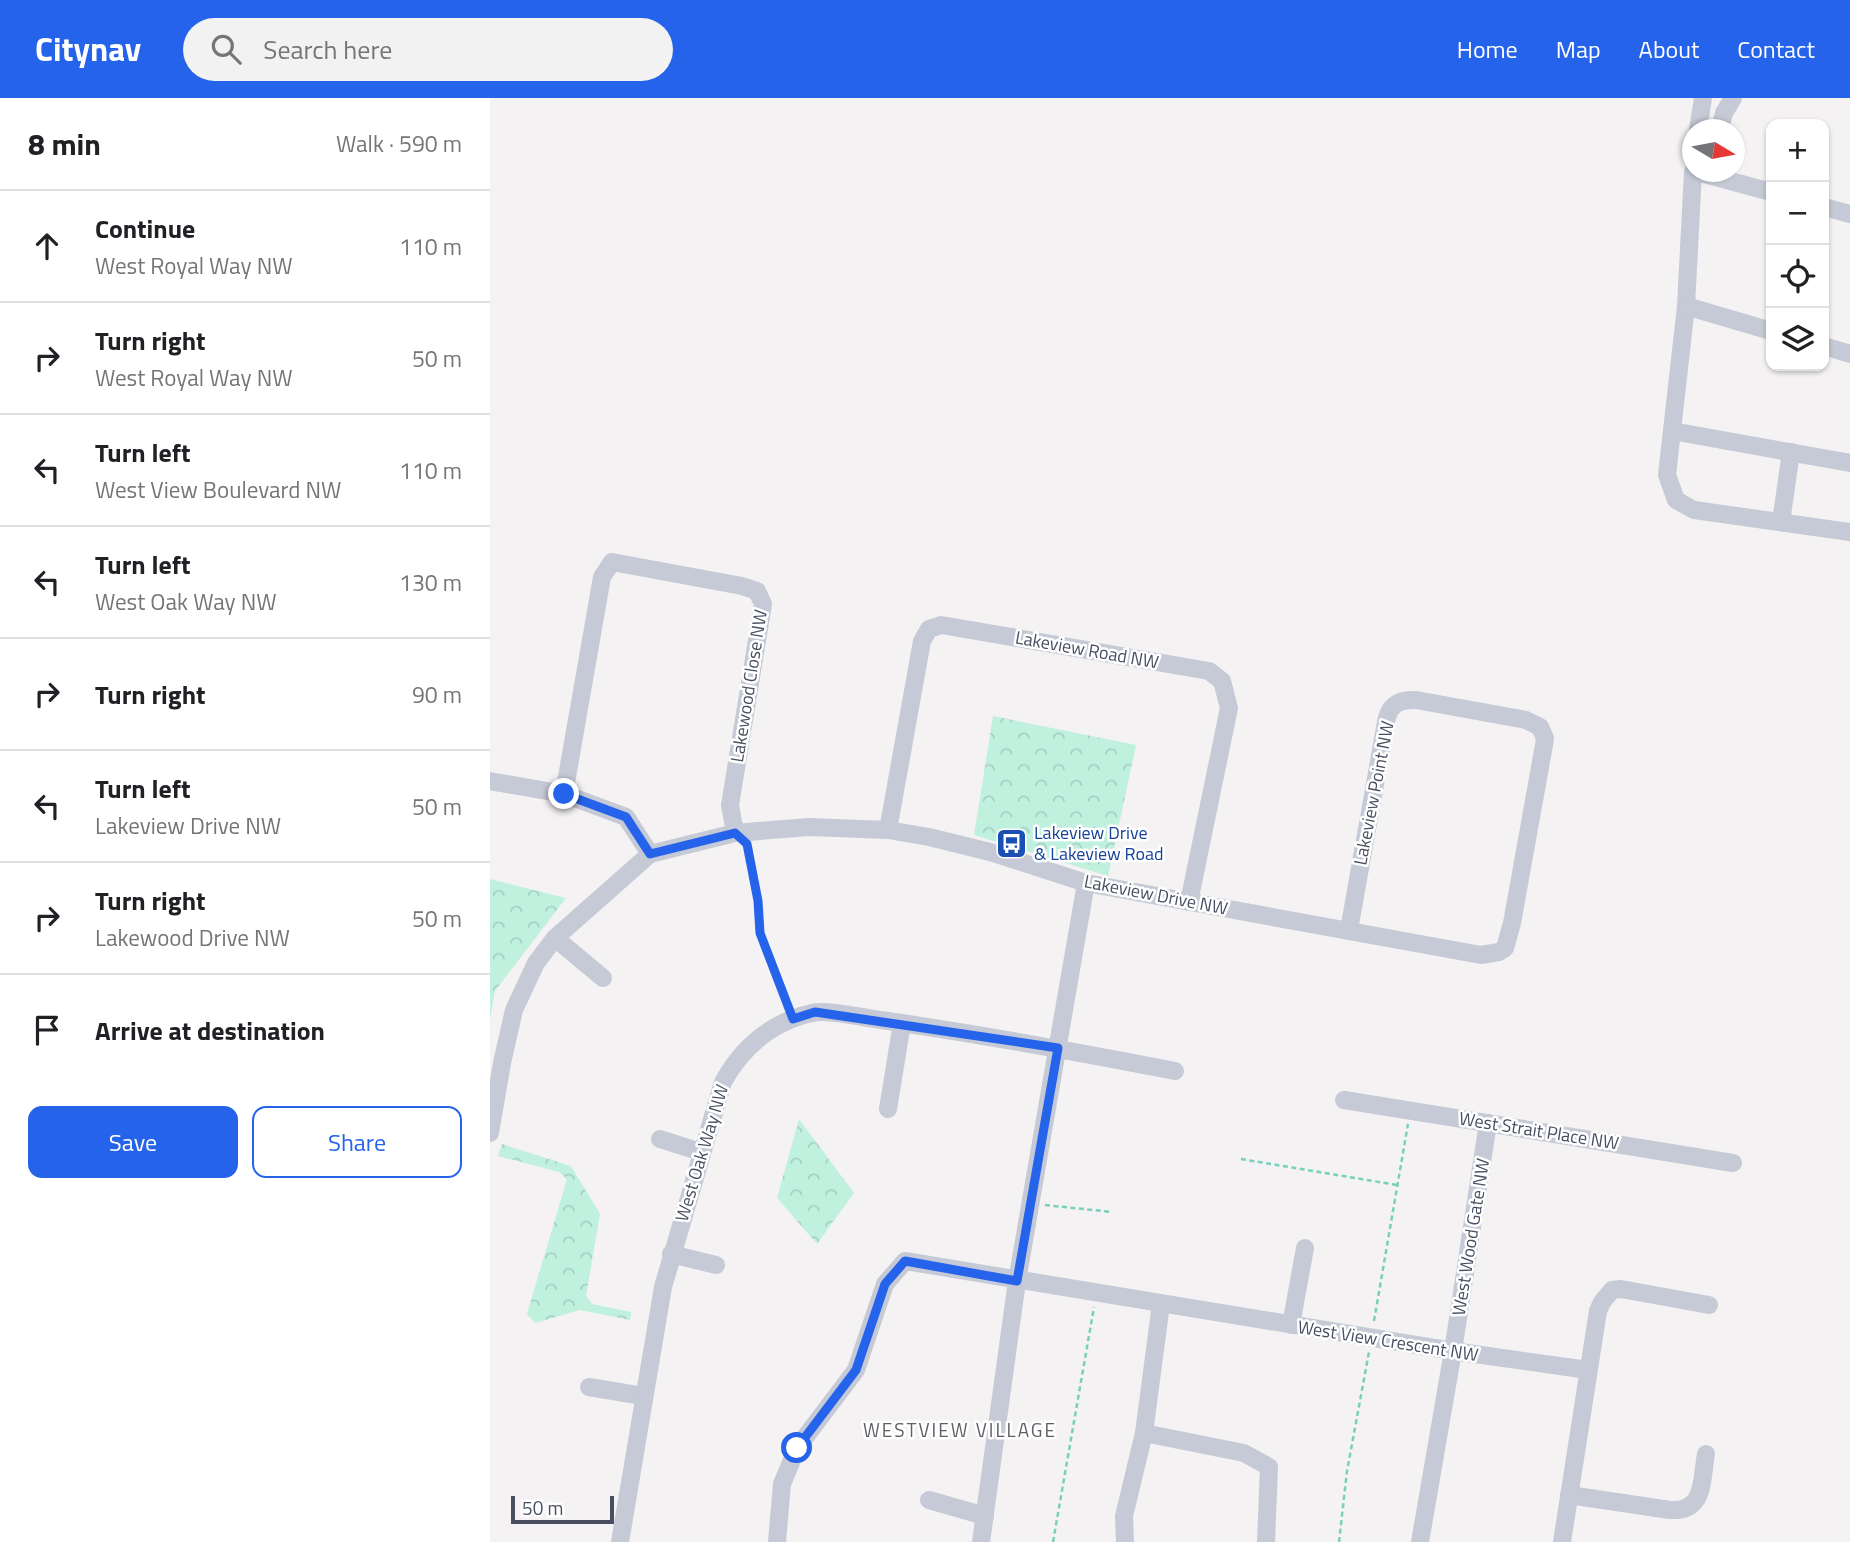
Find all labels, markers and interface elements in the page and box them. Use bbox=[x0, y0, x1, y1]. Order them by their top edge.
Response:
search box bbox=[183, 18, 673, 81]
text: Citynav bbox=[35, 24, 141, 74]
icon: search bbox=[207, 30, 245, 68]
text: Search here bbox=[263, 30, 392, 69]
text: Home bbox=[1457, 31, 1518, 67]
text: Map bbox=[1556, 31, 1601, 67]
text: About bbox=[1639, 31, 1699, 67]
text: Contact bbox=[1737, 31, 1815, 67]
north arrow bbox=[1682, 119, 1745, 182]
map controls bbox=[1766, 119, 1829, 371]
button: + bbox=[1766, 119, 1829, 182]
text: 8 min bbox=[28, 121, 101, 167]
text: Walk · 590 m bbox=[336, 126, 462, 161]
button: − bbox=[1766, 182, 1829, 245]
text: Continue bbox=[95, 209, 195, 248]
icon: ahead bbox=[28, 227, 66, 265]
text: 110 m bbox=[399, 229, 462, 264]
button: locate bbox=[1766, 245, 1829, 308]
text: West Royal Way NW bbox=[95, 248, 293, 283]
button: layers bbox=[1766, 308, 1829, 371]
text: Turn right bbox=[95, 321, 206, 360]
icon: right bbox=[28, 339, 66, 377]
text: 50 m bbox=[412, 341, 462, 376]
text: West Royal Way NW bbox=[95, 360, 293, 395]
text: Turn left bbox=[95, 433, 190, 472]
icon: left bbox=[28, 451, 66, 489]
text: 110 m bbox=[399, 453, 462, 488]
text: West View Boulevard NW bbox=[95, 472, 341, 507]
text: Turn left bbox=[95, 545, 190, 584]
icon: left bbox=[28, 563, 66, 601]
text: 130 m bbox=[399, 565, 462, 600]
text: West Oak Way NW bbox=[95, 584, 277, 619]
street label: Lakewood Close NW bbox=[723, 608, 774, 764]
street label: Lakeview Road NW bbox=[1013, 624, 1161, 675]
icon: right bbox=[28, 675, 66, 713]
text: Turn right bbox=[95, 675, 206, 714]
text: 90 m bbox=[412, 677, 462, 712]
street label: Lakeview Point NW bbox=[1346, 718, 1401, 867]
text: Turn left bbox=[95, 769, 190, 808]
route end bbox=[548, 778, 579, 809]
icon: left bbox=[28, 787, 66, 825]
text: 50 m bbox=[412, 789, 462, 824]
text: Lakeview Drive NW bbox=[95, 808, 281, 843]
place label: Lakeview Drive & Lakeview Road bbox=[1034, 819, 1164, 867]
bus stop icon: Lakeview Drive & Lakeview Road bbox=[994, 826, 1028, 860]
street label: Lakeview Drive NW bbox=[1082, 867, 1230, 922]
text: Turn right bbox=[95, 881, 206, 920]
icon: right bbox=[28, 899, 66, 937]
text: 50 m bbox=[412, 901, 462, 936]
text: Lakewood Drive NW bbox=[95, 920, 290, 955]
icon: arrive bbox=[28, 1011, 66, 1049]
text: Arrive at destination bbox=[95, 1011, 325, 1050]
street label: West Oak Way NW bbox=[668, 1081, 735, 1225]
street label: West Strait Place NW bbox=[1457, 1105, 1621, 1156]
button: Save bbox=[28, 1106, 238, 1178]
button: Share bbox=[252, 1106, 462, 1178]
street label: West Wood Gate NW bbox=[1445, 1156, 1496, 1318]
street label: West View Crescent NW bbox=[1296, 1313, 1480, 1368]
district label: WESTVIEW VILLAGE bbox=[863, 1415, 1057, 1444]
route start bbox=[781, 1432, 812, 1463]
scale bar bbox=[511, 1493, 614, 1525]
text: 50 m bbox=[522, 1493, 563, 1522]

